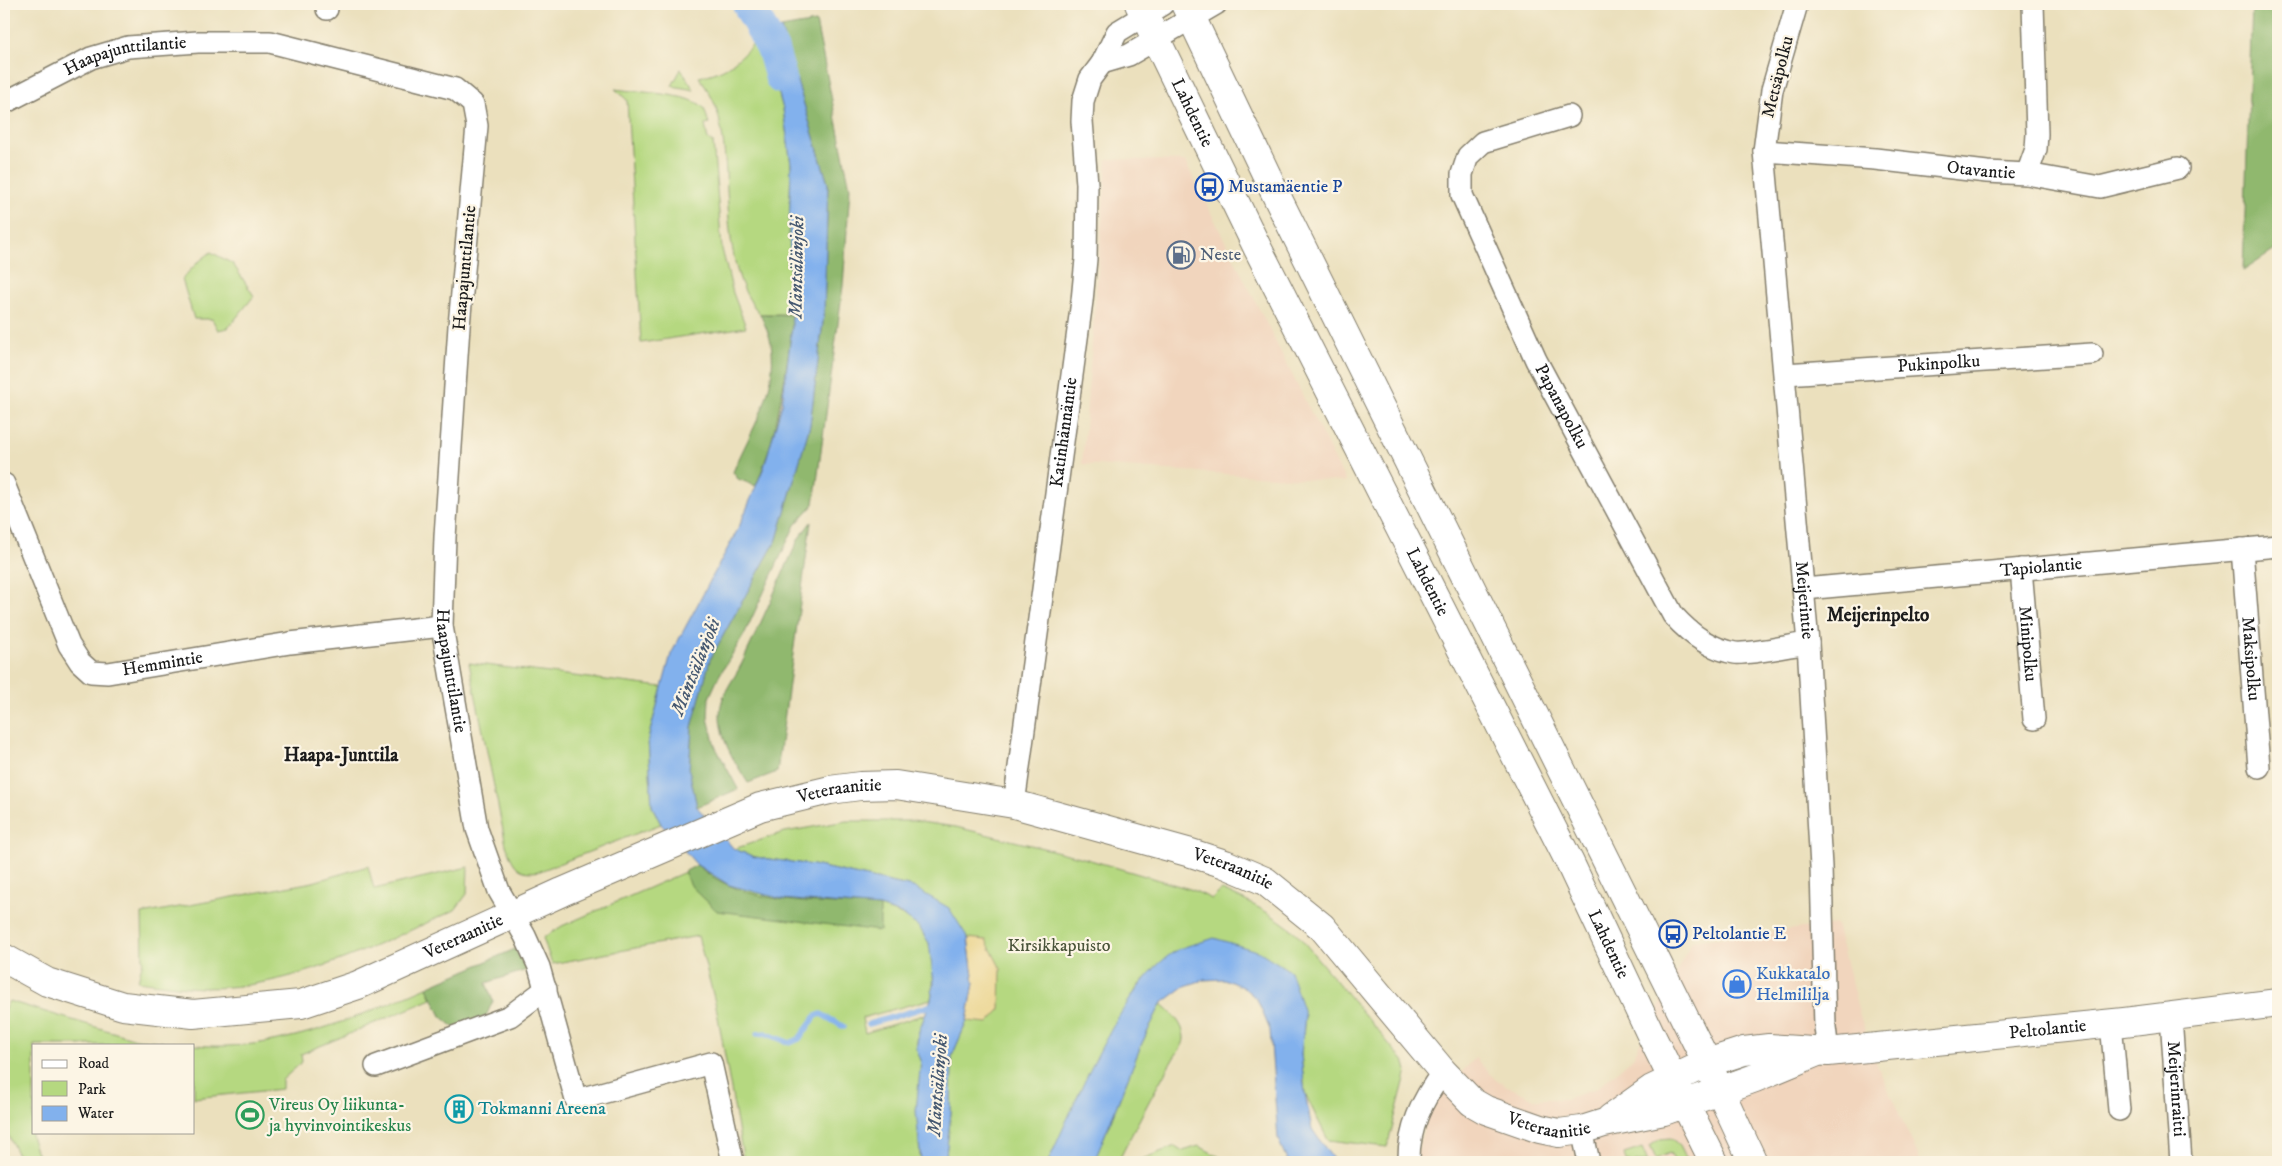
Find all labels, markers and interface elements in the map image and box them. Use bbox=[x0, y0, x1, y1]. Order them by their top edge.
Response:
street label: Haapajunttilantie bbox=[60, 32, 187, 81]
street label: Metsäpolku bbox=[1757, 33, 1799, 120]
street label: Lahdentie bbox=[1166, 75, 1218, 151]
street label: Otavantie bbox=[1946, 156, 2016, 184]
bus stop icon: Mustamäentie P bbox=[1194, 172, 1224, 202]
place label: Mustamäentie P bbox=[1228, 176, 1342, 198]
street label: Haapajunttilantie bbox=[449, 204, 481, 332]
water label: Mäntsälänjoki bbox=[785, 215, 809, 320]
fuel station icon: Neste bbox=[1166, 240, 1196, 270]
place label: Neste bbox=[1200, 244, 1241, 266]
street label: Pukinpolku bbox=[1897, 350, 1981, 378]
street label: Papanapolku bbox=[1529, 361, 1593, 453]
street label: Katinhännäntie bbox=[1046, 376, 1083, 489]
street label: Lahdentie bbox=[1401, 544, 1454, 620]
street label: Tapiolantie bbox=[1999, 553, 2083, 582]
street label: Meijerintie bbox=[1790, 560, 1819, 640]
district label: Meijerinpelto bbox=[1827, 604, 1929, 628]
street label: Minipolku bbox=[2013, 605, 2042, 683]
street label: Haapajunttilantie bbox=[431, 608, 471, 735]
water label: Mäntsälänjoki bbox=[665, 614, 726, 721]
street label: Maksipolku bbox=[2236, 616, 2265, 702]
street label: Hemmintie bbox=[121, 647, 204, 681]
district label: Haapa-Junttila bbox=[284, 744, 399, 767]
street label: Veteraanitie bbox=[794, 774, 882, 809]
street label: Veteraanitie bbox=[1189, 843, 1278, 895]
street label: Lahdentie bbox=[1583, 906, 1634, 982]
street label: Veteraanitie bbox=[419, 909, 507, 965]
bus stop icon: Peltolantie E bbox=[1658, 919, 1688, 949]
place label: Peltolantie E bbox=[1692, 923, 1787, 945]
park label: Kirsikkapuisto bbox=[1007, 935, 1111, 957]
place label: Kukkatalo Helmililja bbox=[1756, 963, 1830, 1006]
shop icon: Kukkatalo Helmililja bbox=[1722, 969, 1752, 999]
street label: Peltolantie bbox=[2008, 1015, 2087, 1045]
water label: Mäntsälänjoki bbox=[923, 1032, 953, 1139]
street label: Meijerinraitti bbox=[2162, 1040, 2190, 1137]
legend bbox=[32, 1044, 195, 1134]
text: Road bbox=[78, 1054, 110, 1073]
text: Park bbox=[78, 1080, 107, 1099]
place label: Vireus Oy liikunta- ja hyvinvointikeskus bbox=[266, 1094, 411, 1137]
building icon: Tokmanni Areena bbox=[444, 1094, 474, 1124]
place label: Tokmanni Areena bbox=[478, 1098, 606, 1120]
sports icon: Vireus Oy liikunta- ja hyvinvointikeskus bbox=[235, 1100, 265, 1130]
text: Water bbox=[77, 1104, 114, 1123]
street label: Veteraanitie bbox=[1503, 1107, 1593, 1144]

